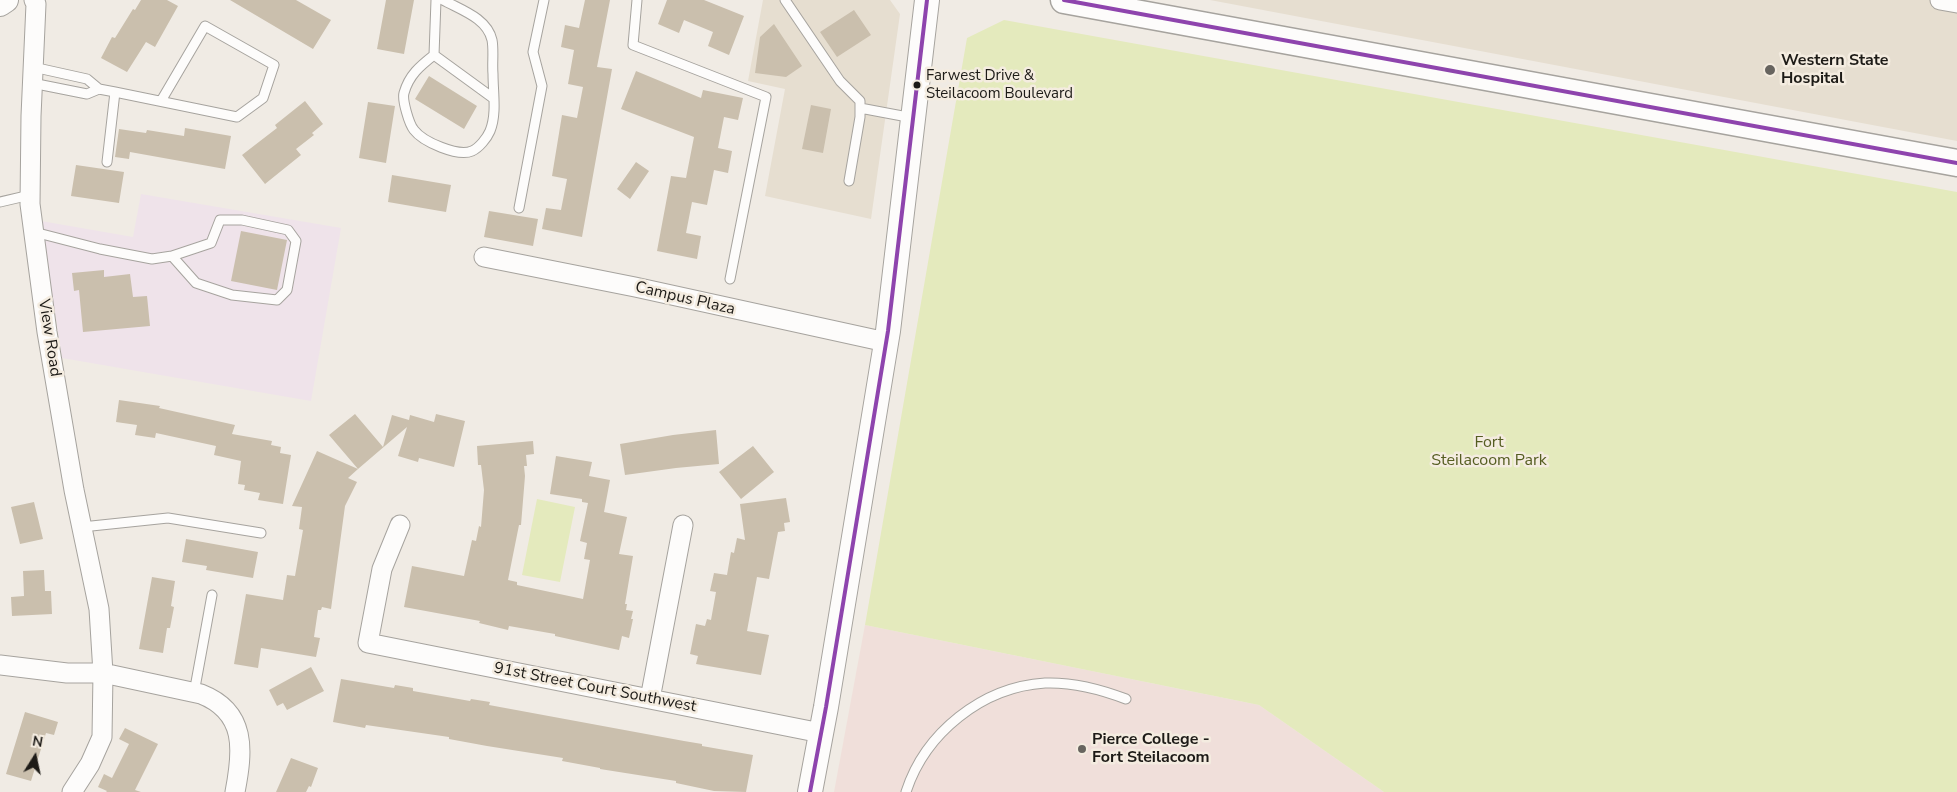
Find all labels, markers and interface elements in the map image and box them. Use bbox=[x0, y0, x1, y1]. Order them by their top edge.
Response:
place label: Western State Hospital bbox=[1781, 51, 1889, 89]
marker: Western State Hospital bbox=[1763, 63, 1777, 77]
place label: Farwest Drive & Steilacoom Boulevard bbox=[926, 67, 1073, 102]
marker: Farwest Drive & Steilacoom Boulevard bbox=[912, 80, 922, 90]
street label: Campus Plaza bbox=[633, 278, 737, 320]
street label: View Road bbox=[33, 298, 65, 378]
park label: Fort Steilacoom Park bbox=[1431, 433, 1547, 471]
street label: 91st Street Court Southwest bbox=[492, 659, 698, 717]
place label: Pierce College - Fort Steilacoom bbox=[1092, 730, 1210, 768]
text: N bbox=[31, 731, 44, 752]
north arrow bbox=[10, 732, 60, 782]
marker: Pierce College - Fort Steilacoom bbox=[1076, 743, 1088, 755]

